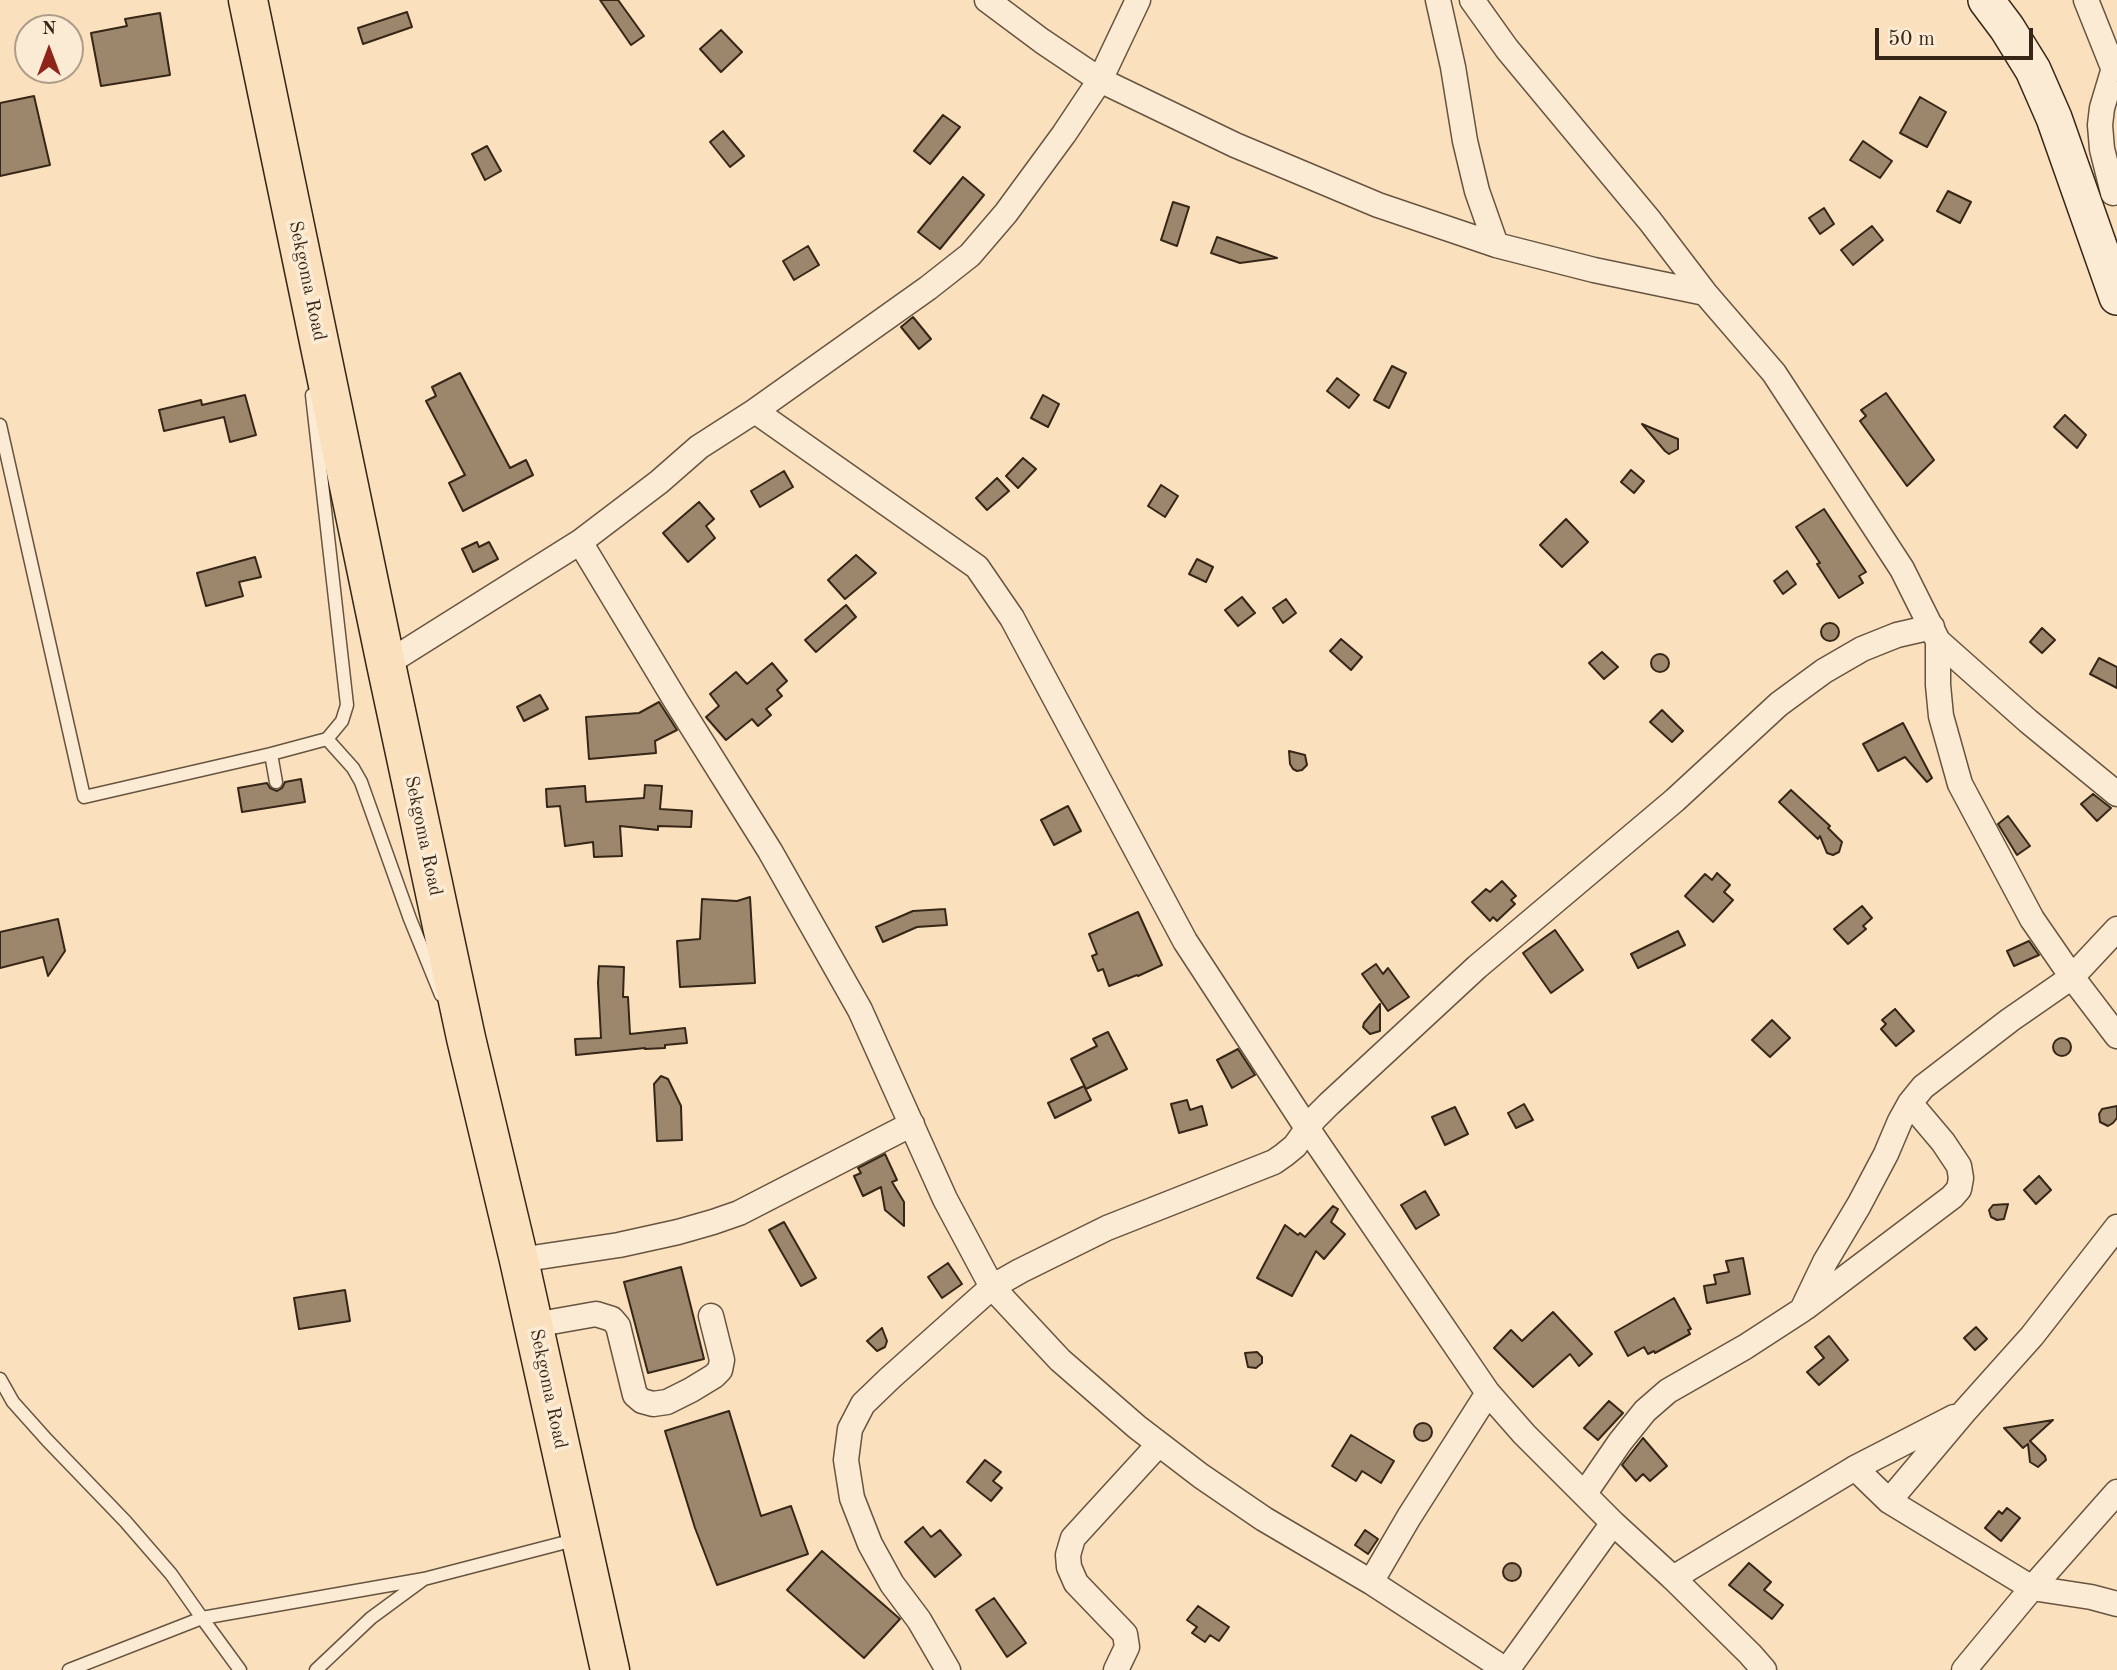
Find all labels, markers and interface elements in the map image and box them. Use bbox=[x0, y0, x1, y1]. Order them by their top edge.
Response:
north arrow bbox=[14, 14, 84, 84]
scale bar bbox=[1879, 14, 2036, 58]
text: N bbox=[42, 20, 56, 39]
text: 50 m bbox=[1888, 29, 1935, 50]
street label: Sekgoma Road bbox=[283, 219, 331, 343]
street label: Sekgoma Road bbox=[399, 774, 447, 898]
street label: Sekgoma Road bbox=[524, 1327, 572, 1451]

